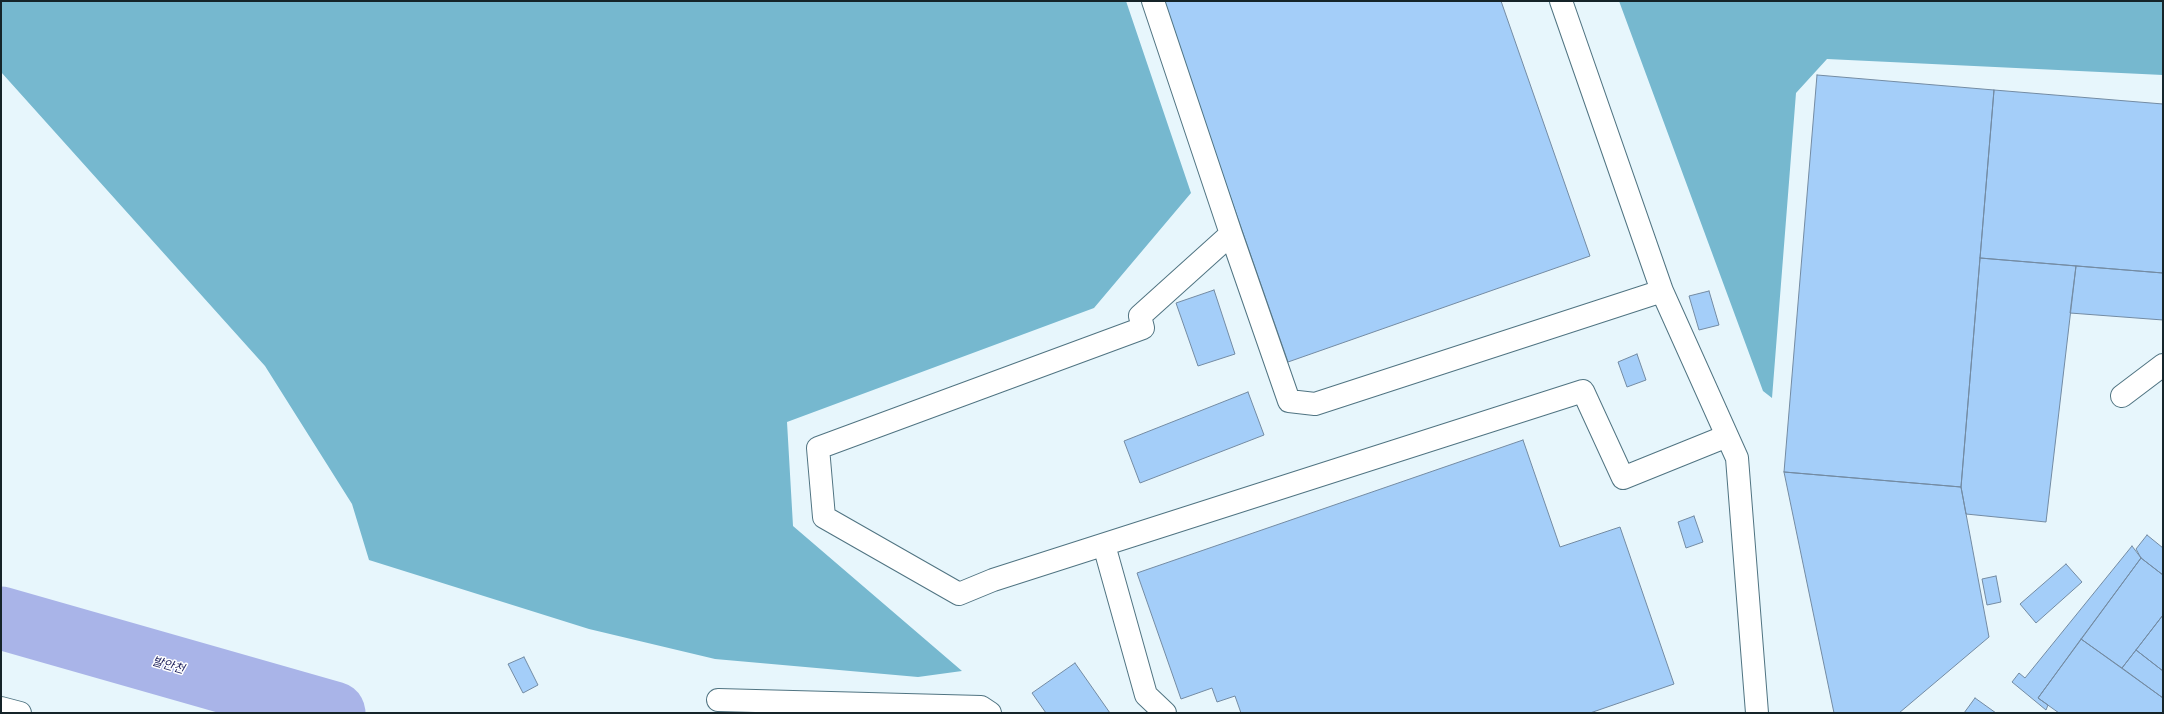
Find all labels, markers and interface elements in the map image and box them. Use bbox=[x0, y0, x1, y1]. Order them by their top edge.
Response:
water label: 발안천 bbox=[150, 655, 186, 677]

